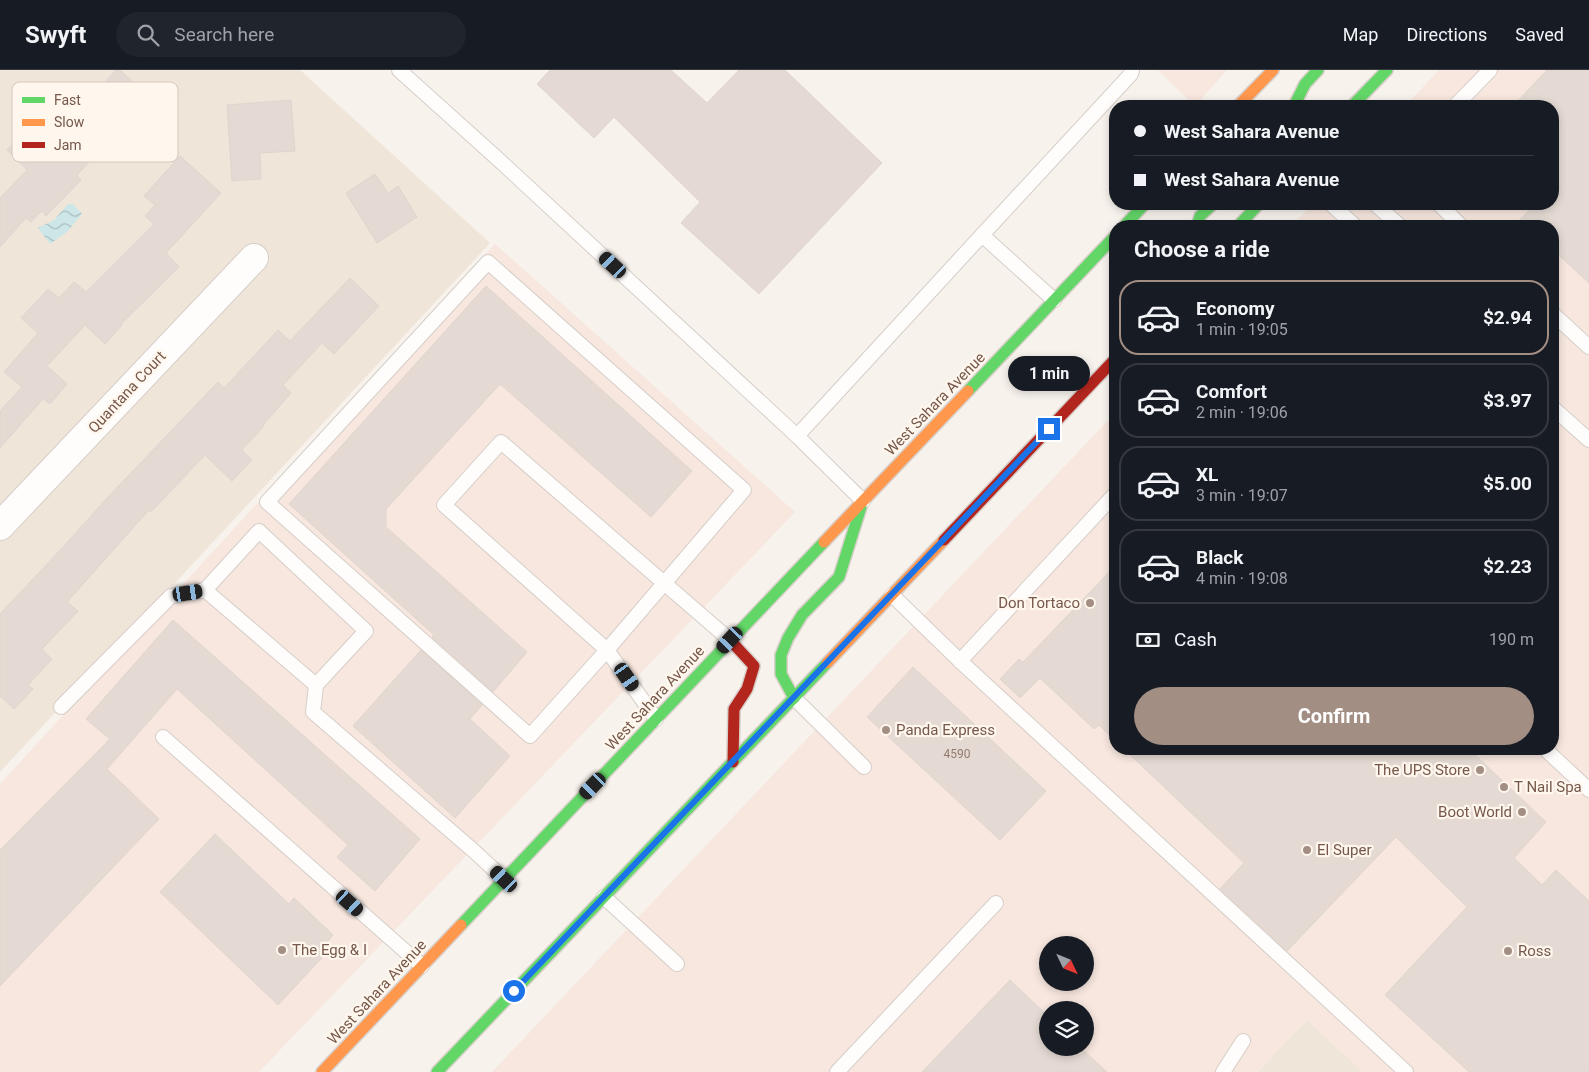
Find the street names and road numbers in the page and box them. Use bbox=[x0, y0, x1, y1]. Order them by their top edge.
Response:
street label: Quantana Court bbox=[85, 347, 170, 437]
street label: West Sahara Avenue bbox=[881, 349, 989, 459]
street label: West Sahara Avenue bbox=[602, 642, 708, 754]
street label: West Sahara Avenue bbox=[324, 936, 430, 1048]

